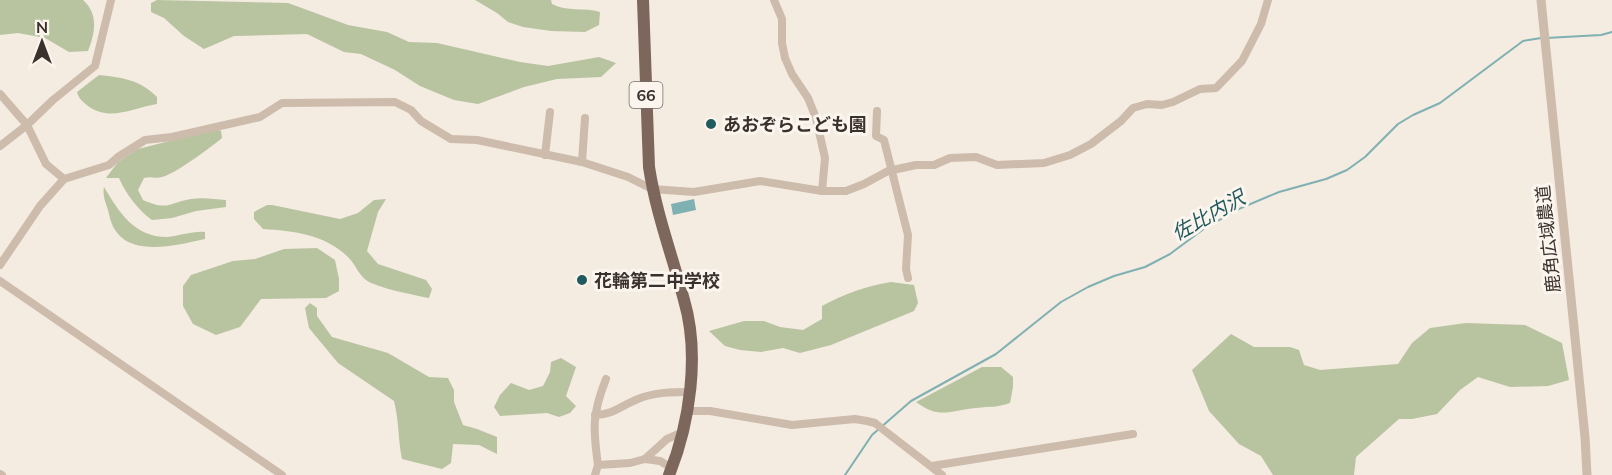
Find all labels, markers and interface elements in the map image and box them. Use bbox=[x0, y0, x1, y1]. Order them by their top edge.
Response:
north arrow bbox=[12, 12, 72, 72]
text: N bbox=[36, 17, 48, 37]
road number: 66 bbox=[630, 82, 662, 108]
place label: あおぞらこども園 bbox=[723, 113, 867, 136]
marker: あおぞらこども園 bbox=[704, 117, 718, 131]
water label: 佐比内沢 bbox=[1167, 183, 1252, 245]
street label: 鹿角広域農道 bbox=[1531, 184, 1565, 294]
place label: 花輪第二中学校 bbox=[594, 269, 720, 292]
marker: 花輪第二中学校 bbox=[575, 273, 589, 287]

